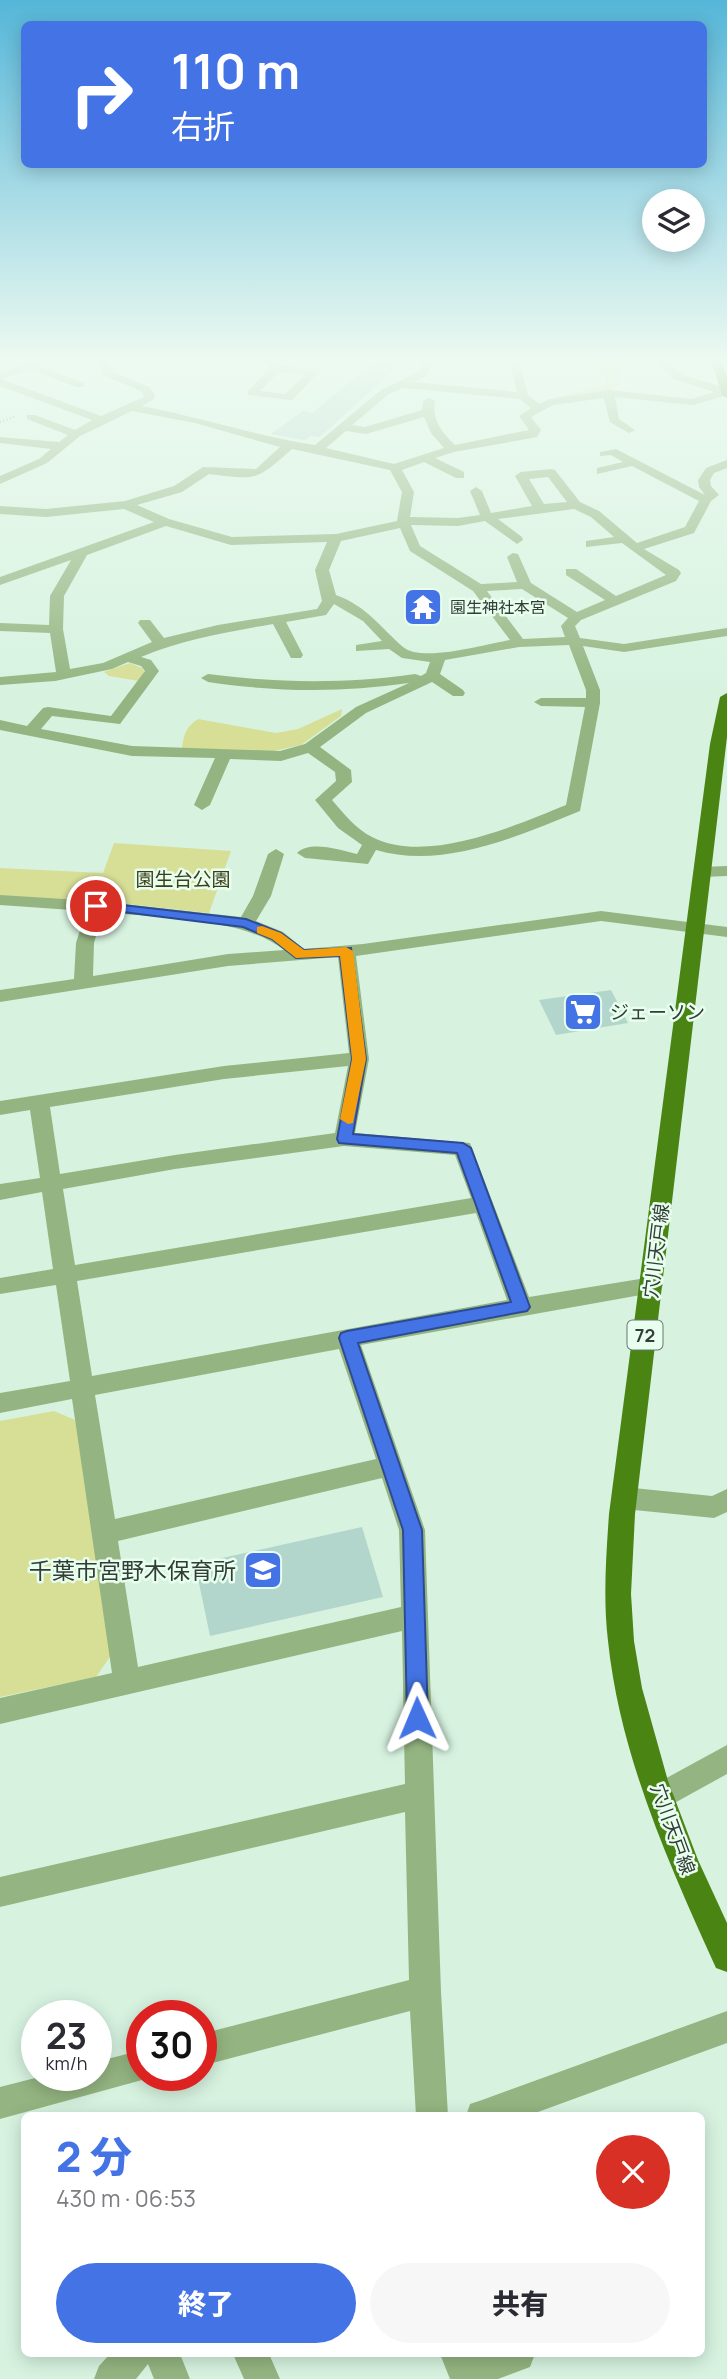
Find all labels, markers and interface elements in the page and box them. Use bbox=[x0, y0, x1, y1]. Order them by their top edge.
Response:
text: 110 m bbox=[171, 37, 300, 104]
icon: right bbox=[56, 49, 147, 140]
text: 右折 bbox=[171, 104, 235, 148]
map controls bbox=[642, 189, 705, 252]
button: layers bbox=[642, 189, 705, 252]
temple icon: 園生神社本宮 bbox=[402, 586, 444, 628]
place label: 園生神社本宮 bbox=[450, 596, 546, 618]
park label: 園生台公園 bbox=[135, 866, 231, 892]
pin bbox=[66, 876, 126, 936]
icon: arrive bbox=[77, 887, 115, 925]
supermarket icon: ジェーソン bbox=[562, 991, 604, 1033]
place label: ジェーソン bbox=[610, 999, 705, 1025]
street label: 穴川天戸線 bbox=[637, 1202, 675, 1300]
road number: 72 bbox=[628, 1320, 662, 1350]
school or university icon: 千葉市宮野木保育所 bbox=[242, 1549, 284, 1591]
place label: 千葉市宮野木保育所 bbox=[29, 1554, 236, 1586]
position arrow bbox=[380, 1681, 454, 1755]
street label: 穴川天戸線 bbox=[645, 1780, 701, 1878]
speed limit sign: 30 bbox=[126, 2000, 217, 2091]
text: 23 bbox=[46, 2012, 87, 2060]
text: km/h bbox=[46, 2051, 87, 2075]
text: 2 分 bbox=[56, 2127, 132, 2185]
button: close bbox=[596, 2135, 670, 2209]
text: 430 m · 06:53 bbox=[56, 2182, 196, 2214]
button: 終了 bbox=[56, 2263, 356, 2343]
button: 共有 bbox=[370, 2263, 670, 2343]

